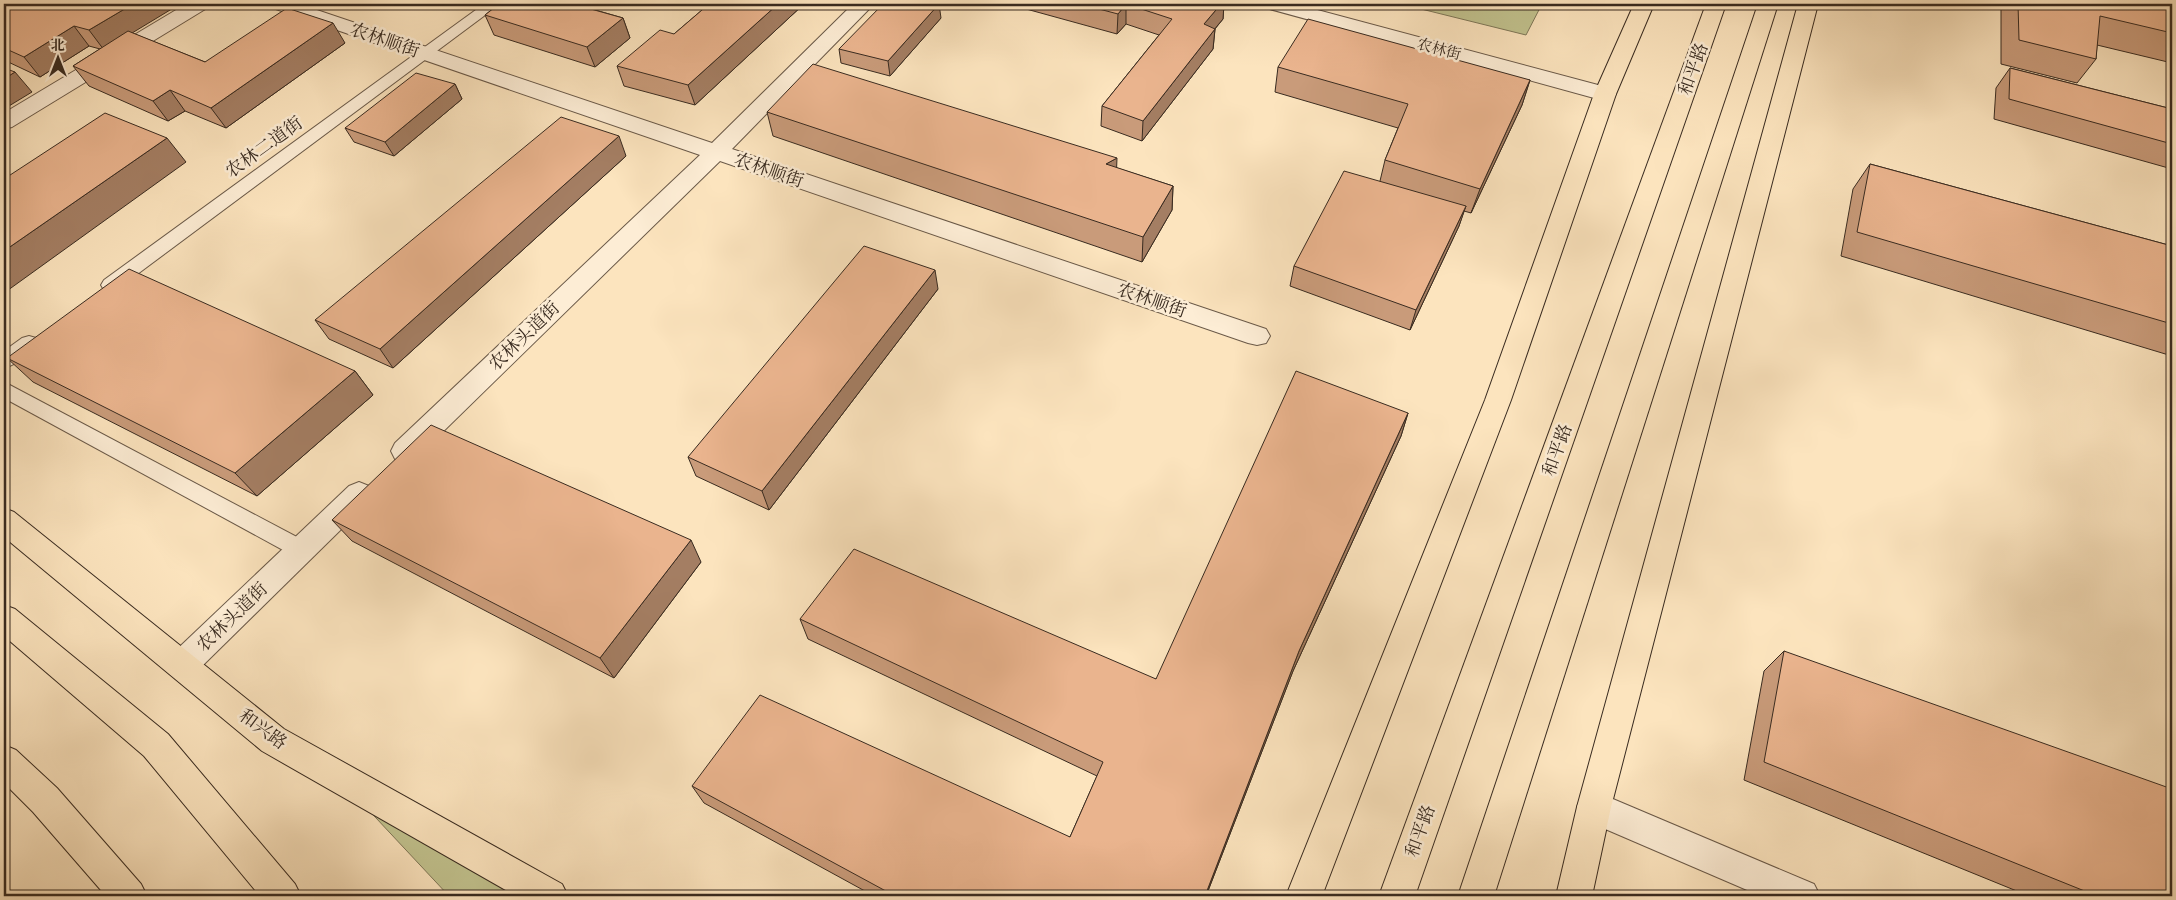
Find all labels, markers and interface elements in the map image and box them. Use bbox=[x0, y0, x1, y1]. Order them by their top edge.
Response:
street label: 农林顺街 bbox=[347, 17, 423, 63]
north arrow bbox=[32, 32, 82, 82]
street label: 农林街 bbox=[1415, 34, 1463, 64]
text: 北 bbox=[51, 36, 65, 55]
street label: 和平路 bbox=[1672, 40, 1714, 98]
street label: 农林二道街 bbox=[221, 111, 307, 183]
street label: 农林顺街 bbox=[731, 147, 807, 193]
street label: 农林顺街 bbox=[1114, 277, 1190, 323]
street label: 农林头道街 bbox=[483, 296, 565, 376]
street label: 和平路 bbox=[1536, 421, 1578, 479]
street label: 农林头道街 bbox=[191, 577, 273, 657]
street label: 和兴路 bbox=[234, 703, 292, 755]
street label: 和平路 bbox=[1399, 802, 1441, 860]

